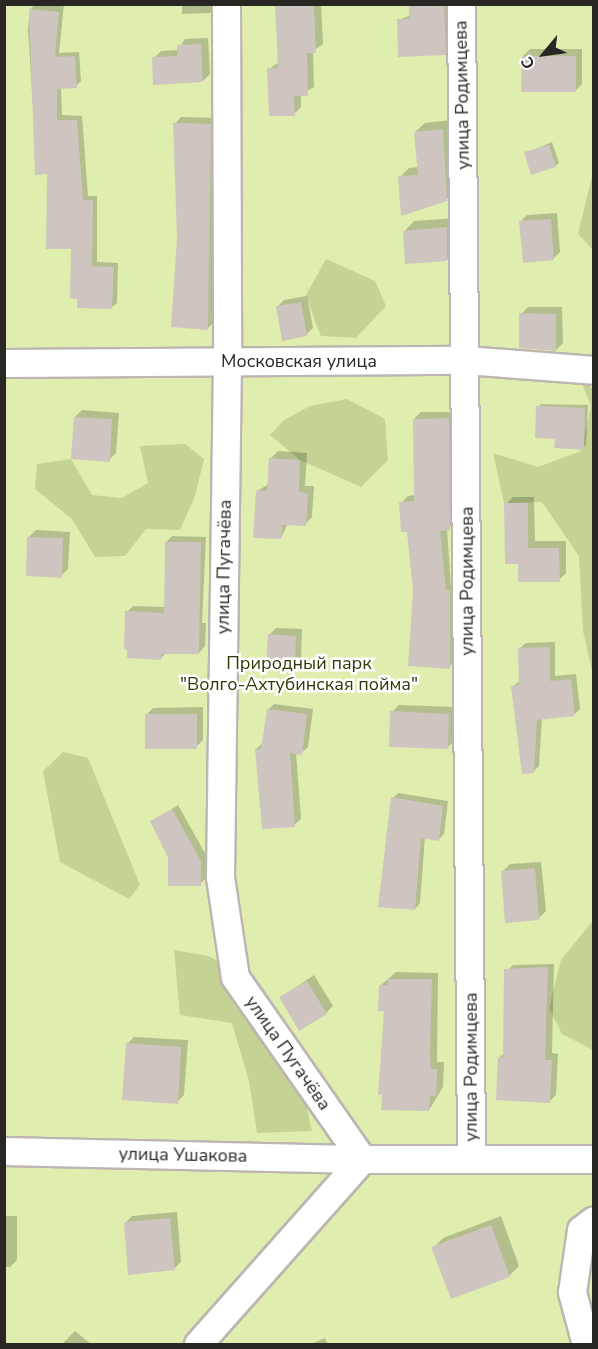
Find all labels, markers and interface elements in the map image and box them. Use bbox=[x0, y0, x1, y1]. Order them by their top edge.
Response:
street label: улица Родимцева bbox=[450, 20, 474, 170]
north arrow bbox=[514, 24, 574, 84]
text: С bbox=[516, 53, 541, 73]
street label: Московская улица bbox=[221, 350, 377, 372]
street label: улица Пугачёва bbox=[212, 500, 236, 634]
street label: улица Родимцева bbox=[456, 506, 478, 656]
park label: Природный парк "Волго-Ахтубинская пойма" bbox=[180, 653, 418, 696]
street label: улица Пугачёва bbox=[241, 992, 335, 1114]
street label: улица Родимцева bbox=[460, 992, 482, 1142]
street label: улица Ушакова bbox=[118, 1143, 248, 1167]

